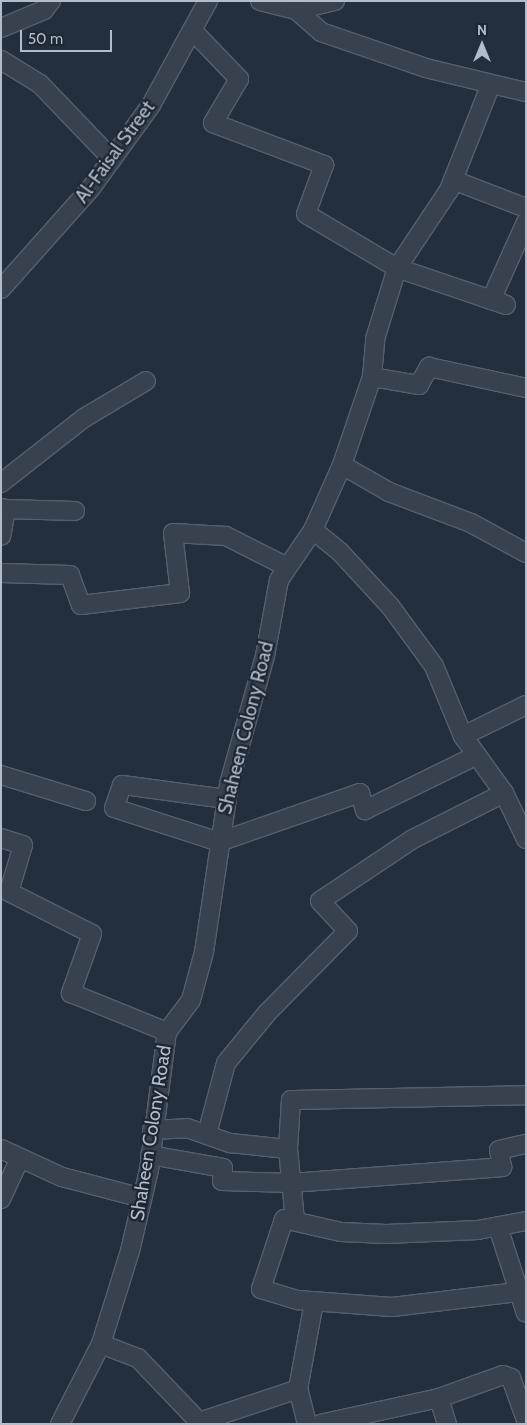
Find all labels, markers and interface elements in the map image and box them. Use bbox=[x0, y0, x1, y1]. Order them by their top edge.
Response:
scale bar bbox=[22, 20, 115, 52]
north arrow bbox=[457, 20, 507, 70]
text: N bbox=[477, 21, 487, 39]
text: 50 m bbox=[28, 30, 63, 48]
street label: Al-Faisal Street bbox=[70, 96, 160, 208]
street label: Shaheen Colony Road bbox=[214, 639, 278, 817]
street label: Shaheen Colony Road bbox=[126, 1044, 176, 1222]

